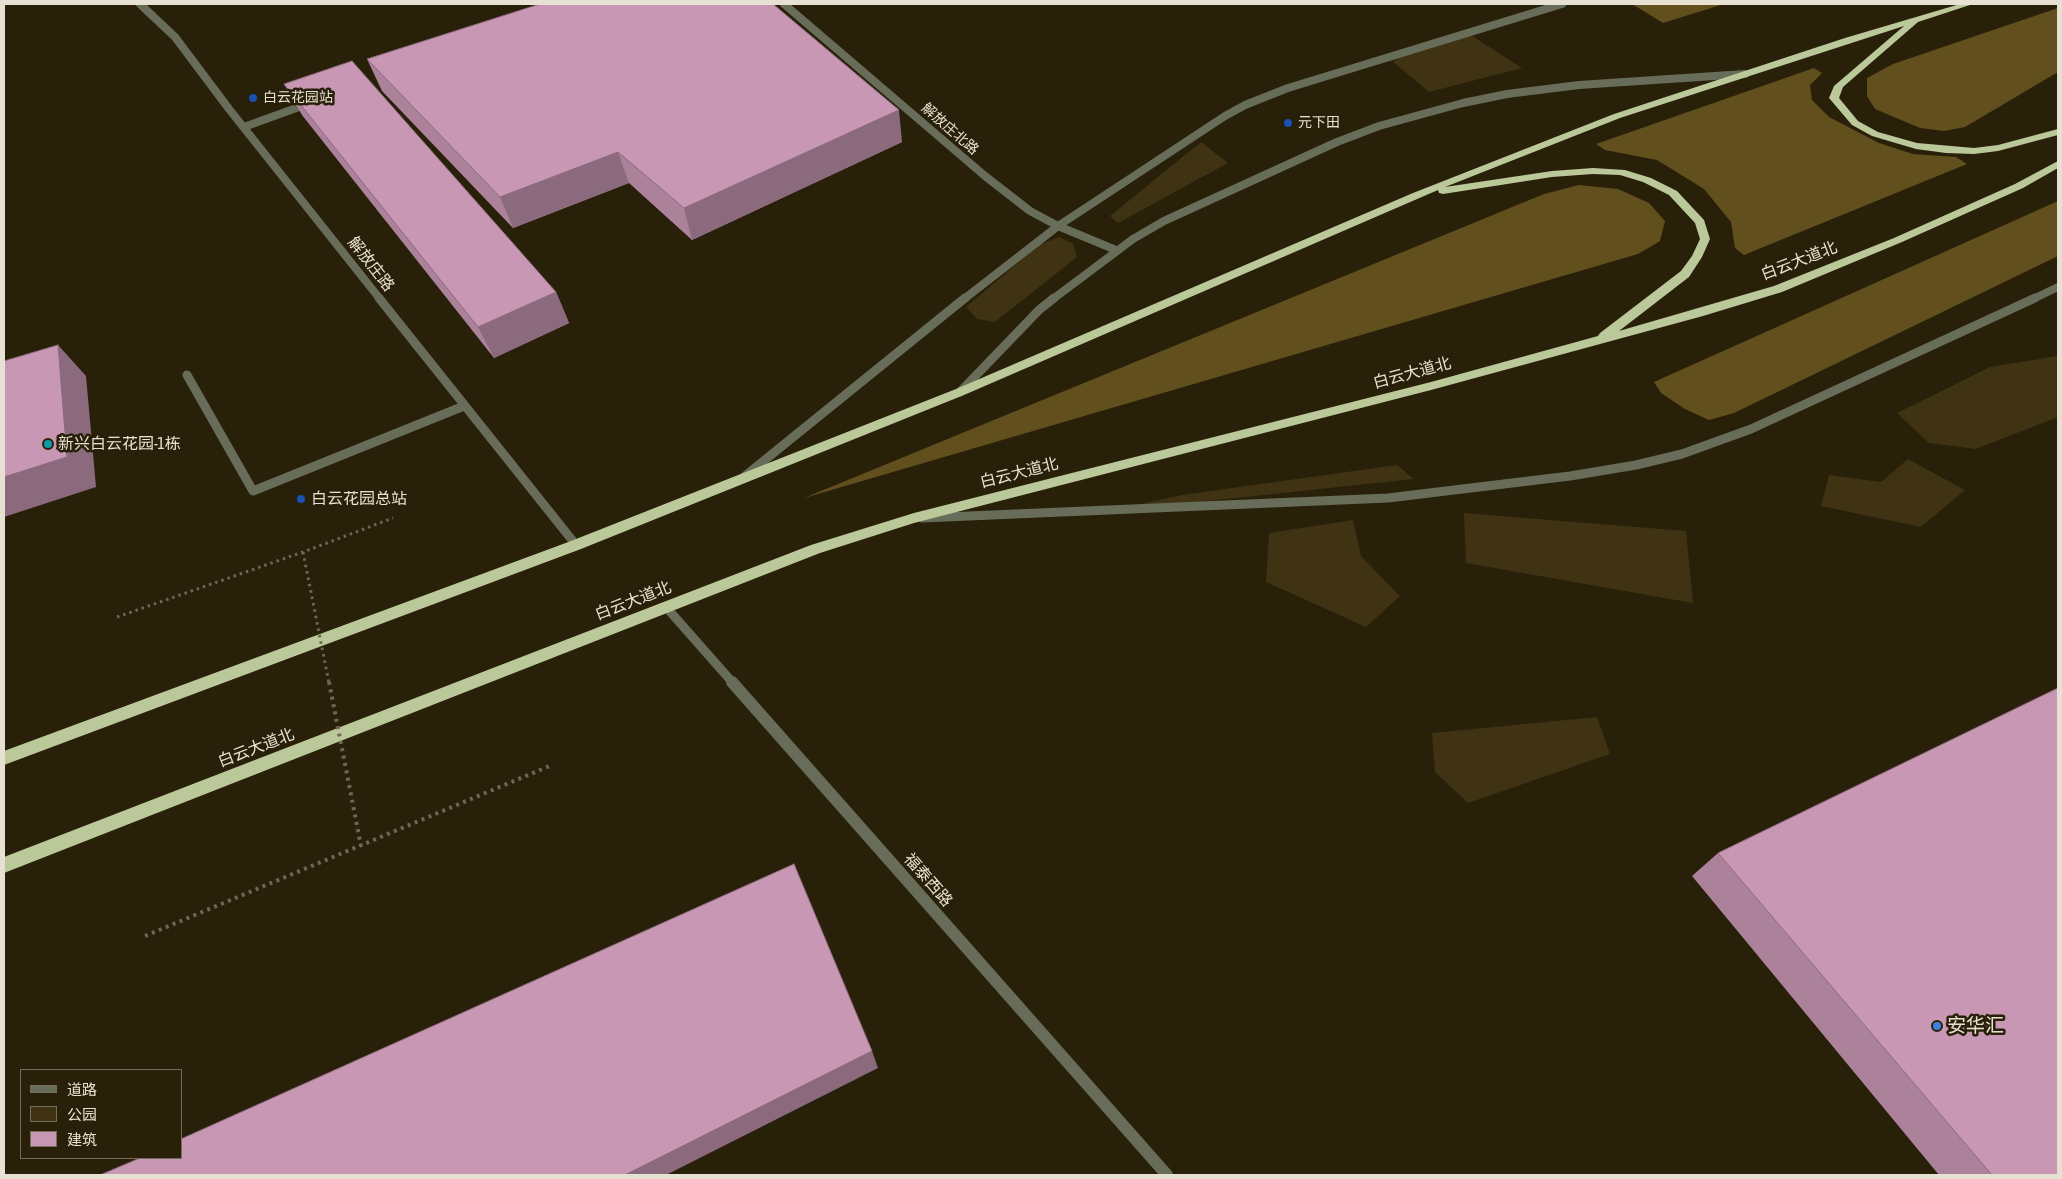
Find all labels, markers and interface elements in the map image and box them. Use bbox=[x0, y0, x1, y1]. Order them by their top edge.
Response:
place label: 白云花园站 bbox=[263, 90, 333, 106]
marker: 白云花园站 bbox=[247, 92, 259, 104]
street label: 解放庄北路 bbox=[918, 100, 982, 158]
place label: 元下田 bbox=[1298, 115, 1340, 131]
marker: 元下田 bbox=[1282, 117, 1294, 129]
street label: 解放庄路 bbox=[344, 233, 398, 295]
street label: 白云大道北 bbox=[1758, 238, 1840, 284]
street label: 白云大道北 bbox=[1371, 353, 1453, 393]
place label: 新兴白云花园-1栋 bbox=[58, 434, 181, 454]
marker: 新兴白云花园-1栋 bbox=[42, 438, 54, 450]
street label: 白云大道北 bbox=[978, 454, 1060, 492]
place label: 白云花园总站 bbox=[311, 489, 407, 509]
marker: 白云花园总站 bbox=[295, 493, 307, 505]
street label: 白云大道北 bbox=[592, 578, 674, 624]
street label: 白云大道北 bbox=[215, 725, 297, 771]
street label: 福泰西路 bbox=[900, 850, 956, 910]
place label: 安华汇 bbox=[1947, 1015, 2004, 1037]
marker: 安华汇 bbox=[1931, 1020, 1943, 1032]
legend bbox=[20, 1069, 182, 1159]
text: 道路 bbox=[67, 1081, 97, 1098]
text: 公园 bbox=[67, 1106, 97, 1123]
text: 建筑 bbox=[67, 1131, 97, 1148]

